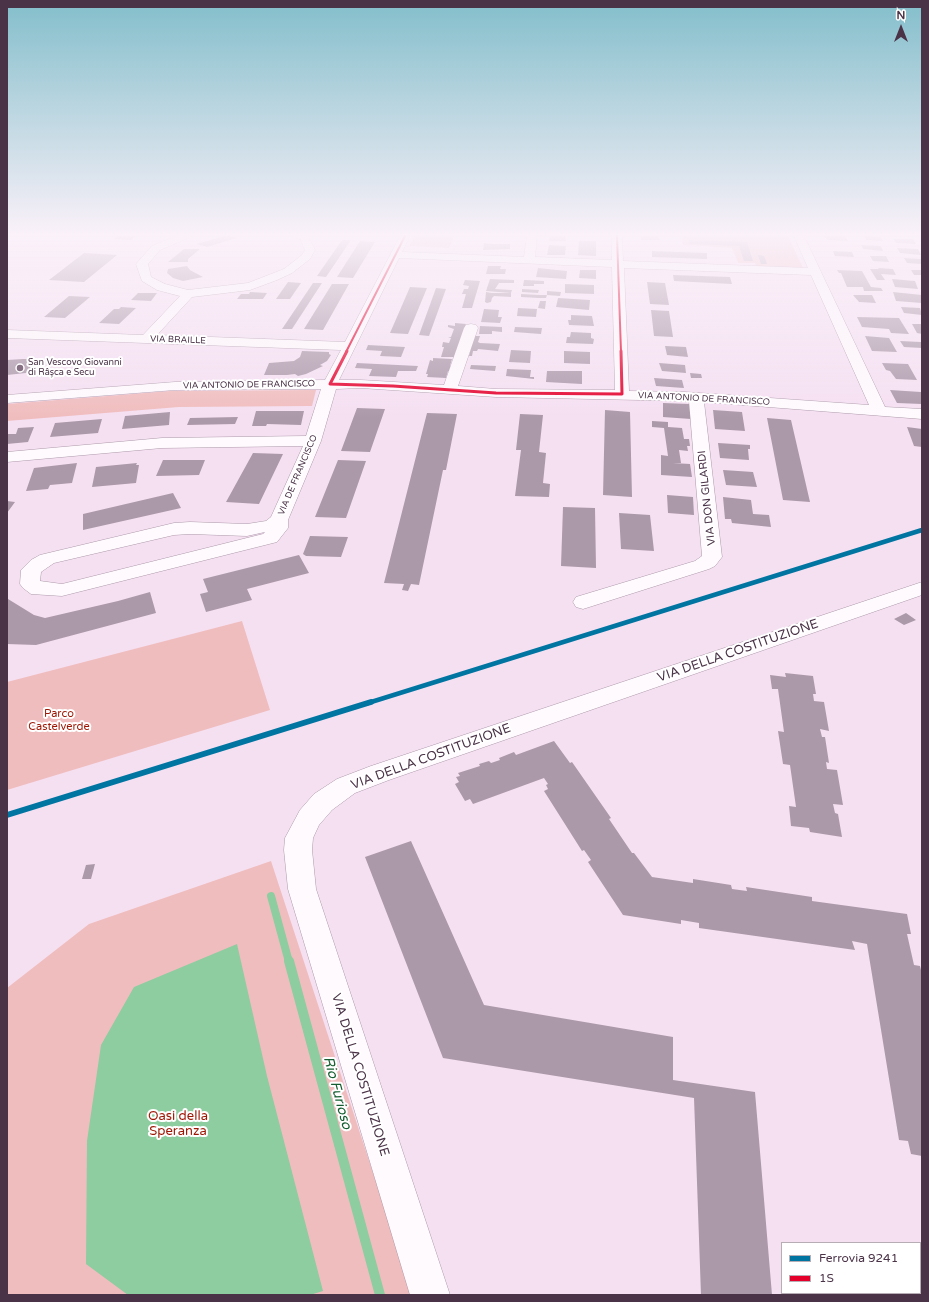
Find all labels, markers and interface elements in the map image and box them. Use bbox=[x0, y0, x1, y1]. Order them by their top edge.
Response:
north arrow bbox=[881, 8, 921, 48]
text: N bbox=[897, 9, 905, 22]
street label: VIA BRAILLE bbox=[150, 334, 206, 346]
place label: San Vescovo Giovanni di Râșca e Secu bbox=[28, 358, 122, 379]
marker: San Vescovo Giovanni di Râșca e Secu bbox=[15, 363, 25, 373]
street label: VIA ANTONIO DE FRANCISCO bbox=[183, 378, 315, 392]
street label: VIA ANTONIO DE FRANCISCO bbox=[638, 390, 770, 408]
street label: VIA DE FRANCISCO bbox=[276, 433, 320, 517]
street label: VIA DON GILARDI bbox=[695, 450, 719, 546]
street label: VIA DELLA COSTITUZIONE bbox=[655, 616, 821, 686]
park label: Parco Castelverde bbox=[28, 707, 90, 733]
street label: VIA DELLA COSTITUZIONE bbox=[349, 721, 513, 793]
street label: VIA DELLA COSTITUZIONE bbox=[328, 992, 392, 1158]
water label: Rio Furioso bbox=[319, 1055, 355, 1131]
park label: Oasi della Speranza bbox=[148, 1109, 208, 1140]
legend bbox=[781, 1242, 921, 1294]
text: Ferrovia 9241 bbox=[819, 1251, 898, 1265]
text: 1S bbox=[819, 1271, 834, 1285]

